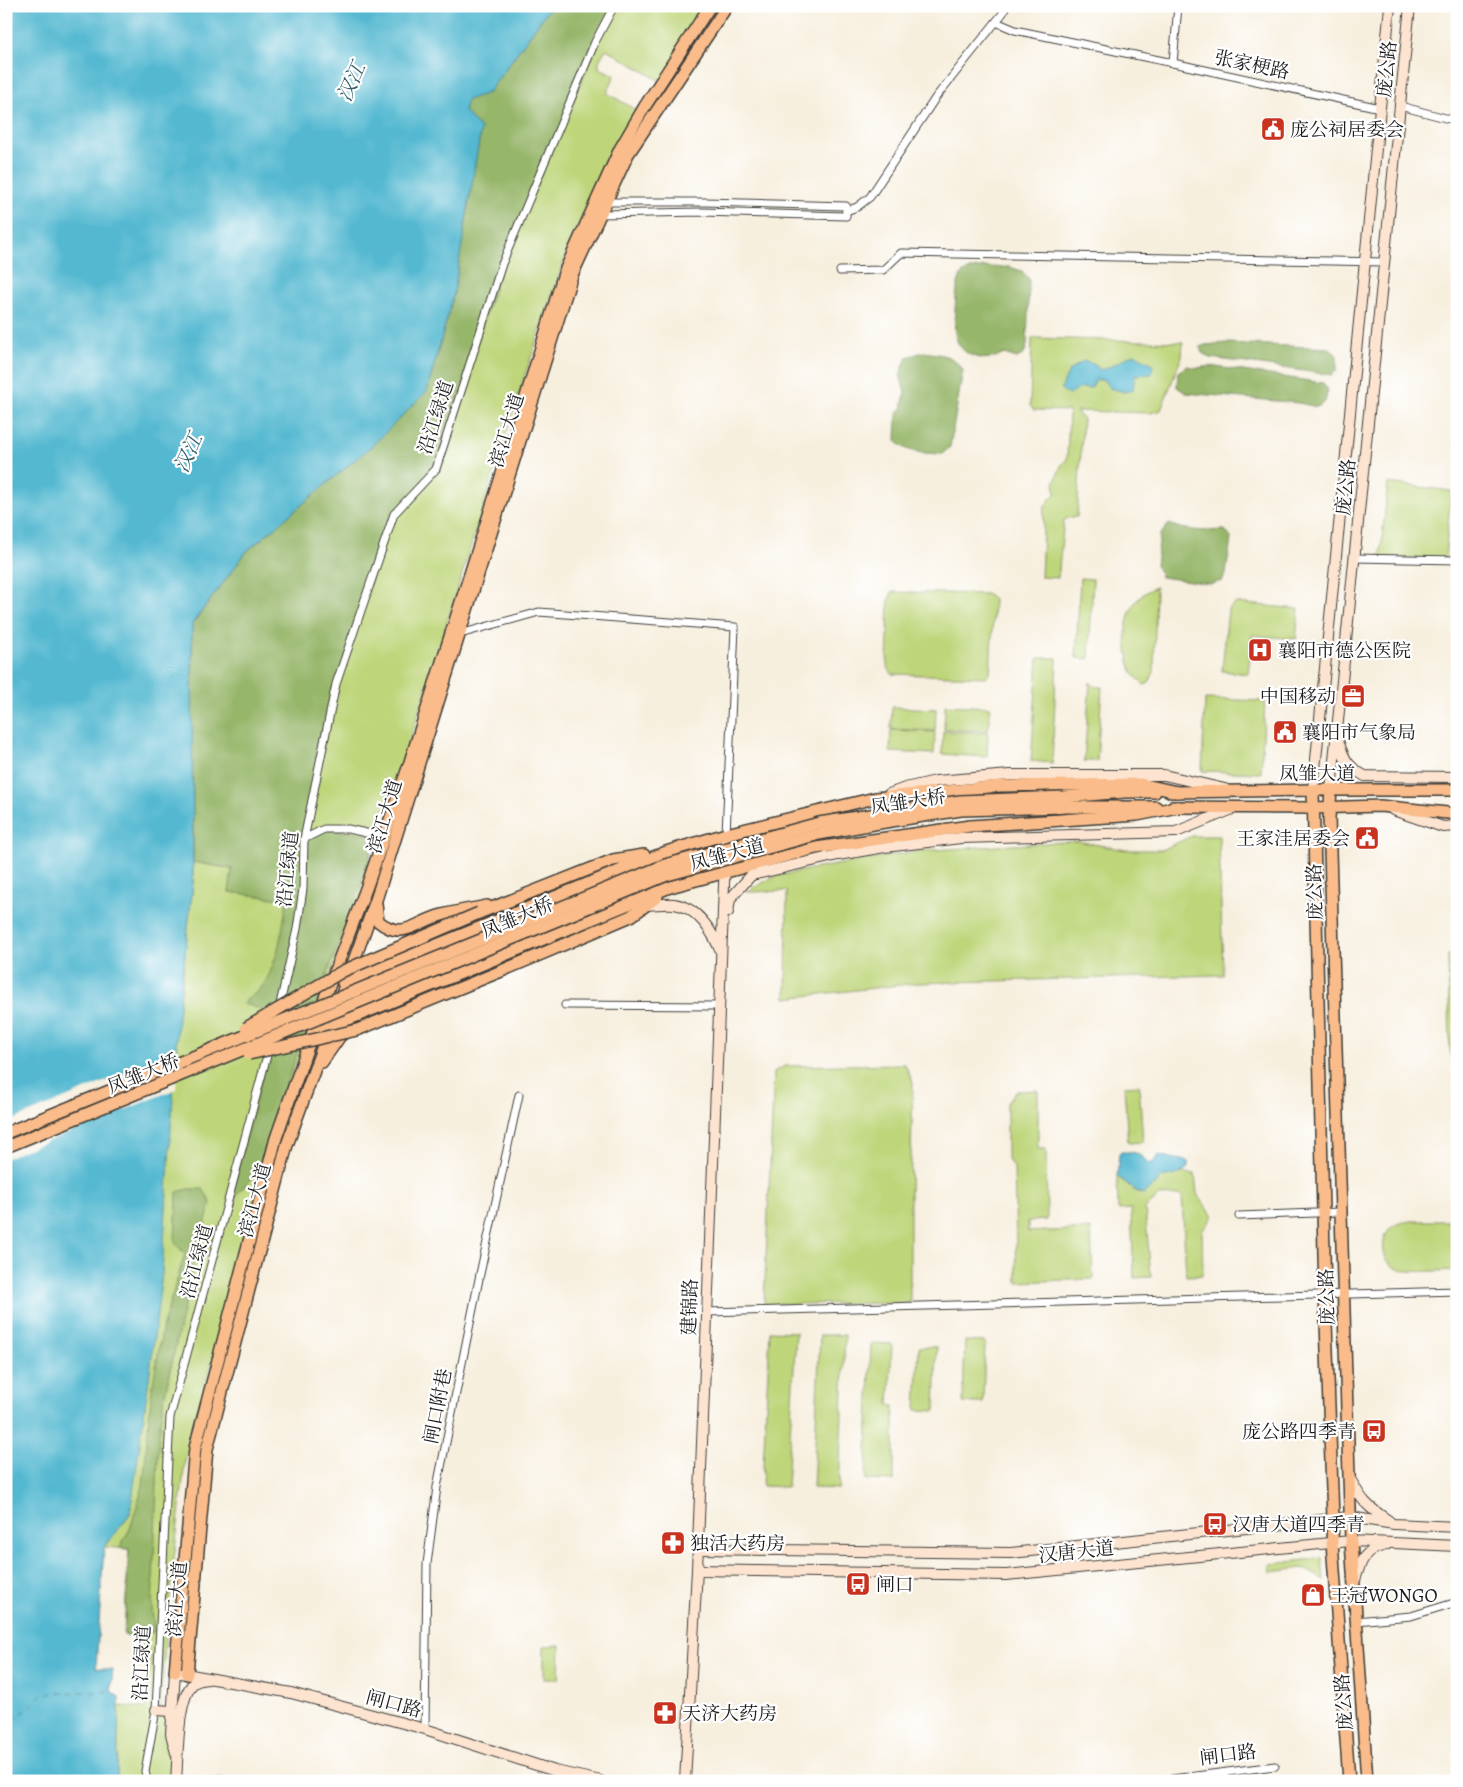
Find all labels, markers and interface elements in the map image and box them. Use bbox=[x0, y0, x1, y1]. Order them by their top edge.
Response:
street label: 庞公路 bbox=[1371, 39, 1403, 99]
street label: 张家梗路 bbox=[1212, 44, 1292, 86]
water label: 汉江 bbox=[331, 56, 373, 106]
public building icon: 庞公祠居委会 bbox=[1260, 116, 1286, 142]
place label: 庞公祠居委会 bbox=[1290, 117, 1404, 143]
street label: 沿江绿道 bbox=[412, 377, 460, 457]
street label: 滨江大道 bbox=[483, 390, 531, 470]
water label: 汉江 bbox=[168, 427, 210, 477]
street label: 庞公路 bbox=[1330, 457, 1362, 517]
hospital icon: 襄阳市德公医院 bbox=[1247, 637, 1273, 663]
place label: 襄阳市德公医院 bbox=[1278, 638, 1411, 664]
office icon: 中国移动 bbox=[1340, 683, 1366, 709]
place label: 中国移动 bbox=[1260, 684, 1336, 710]
public building icon: 襄阳市气象局 bbox=[1272, 719, 1298, 745]
place label: 襄阳市气象局 bbox=[1302, 720, 1416, 746]
street label: 凤雏大道 bbox=[1279, 761, 1355, 787]
street label: 滨江大道 bbox=[361, 776, 409, 856]
street label: 凤雏大桥 bbox=[869, 783, 948, 821]
public building icon: 王家洼居委会 bbox=[1354, 825, 1380, 851]
place label: 王家洼居委会 bbox=[1236, 826, 1350, 852]
street label: 沿江绿道 bbox=[271, 830, 305, 908]
street label: 凤雏大道 bbox=[687, 833, 767, 877]
street label: 庞公路 bbox=[1301, 863, 1329, 921]
street label: 凤雏大桥 bbox=[477, 891, 557, 945]
street label: 凤雏大桥 bbox=[103, 1048, 183, 1100]
street label: 滨江大道 bbox=[233, 1160, 277, 1240]
street label: 沿江绿道 bbox=[175, 1221, 219, 1301]
street label: 庞公路 bbox=[1313, 1268, 1341, 1326]
street label: 建锦路 bbox=[676, 1278, 704, 1336]
street label: 闸口附巷 bbox=[418, 1366, 458, 1446]
bus stop icon: 庞公路四季青 bbox=[1361, 1418, 1387, 1444]
place label: 庞公路四季青 bbox=[1242, 1419, 1356, 1445]
bus stop icon: 汉唐大道四季青 bbox=[1202, 1511, 1228, 1537]
place label: 汉唐大道四季青 bbox=[1232, 1512, 1365, 1538]
pharmacy icon: 独活大药房 bbox=[660, 1530, 686, 1556]
place label: 独活大药房 bbox=[690, 1531, 785, 1557]
street label: 汉唐大道 bbox=[1037, 1535, 1115, 1569]
street label: 滨江大道 bbox=[161, 1560, 193, 1638]
bus stop icon: 闸口 bbox=[845, 1571, 871, 1597]
place label: 闸口 bbox=[876, 1572, 914, 1598]
shop icon: 王冠WONGO bbox=[1300, 1582, 1326, 1608]
place label: 王冠WONGO bbox=[1330, 1583, 1438, 1609]
street label: 沿江绿道 bbox=[127, 1624, 157, 1702]
street label: 庞公路 bbox=[1329, 1673, 1359, 1731]
street label: 闸口路 bbox=[363, 1684, 425, 1724]
pharmacy icon: 天济大药房 bbox=[652, 1700, 678, 1726]
place label: 天济大药房 bbox=[682, 1701, 777, 1727]
street label: 闸口路 bbox=[1198, 1739, 1258, 1771]

